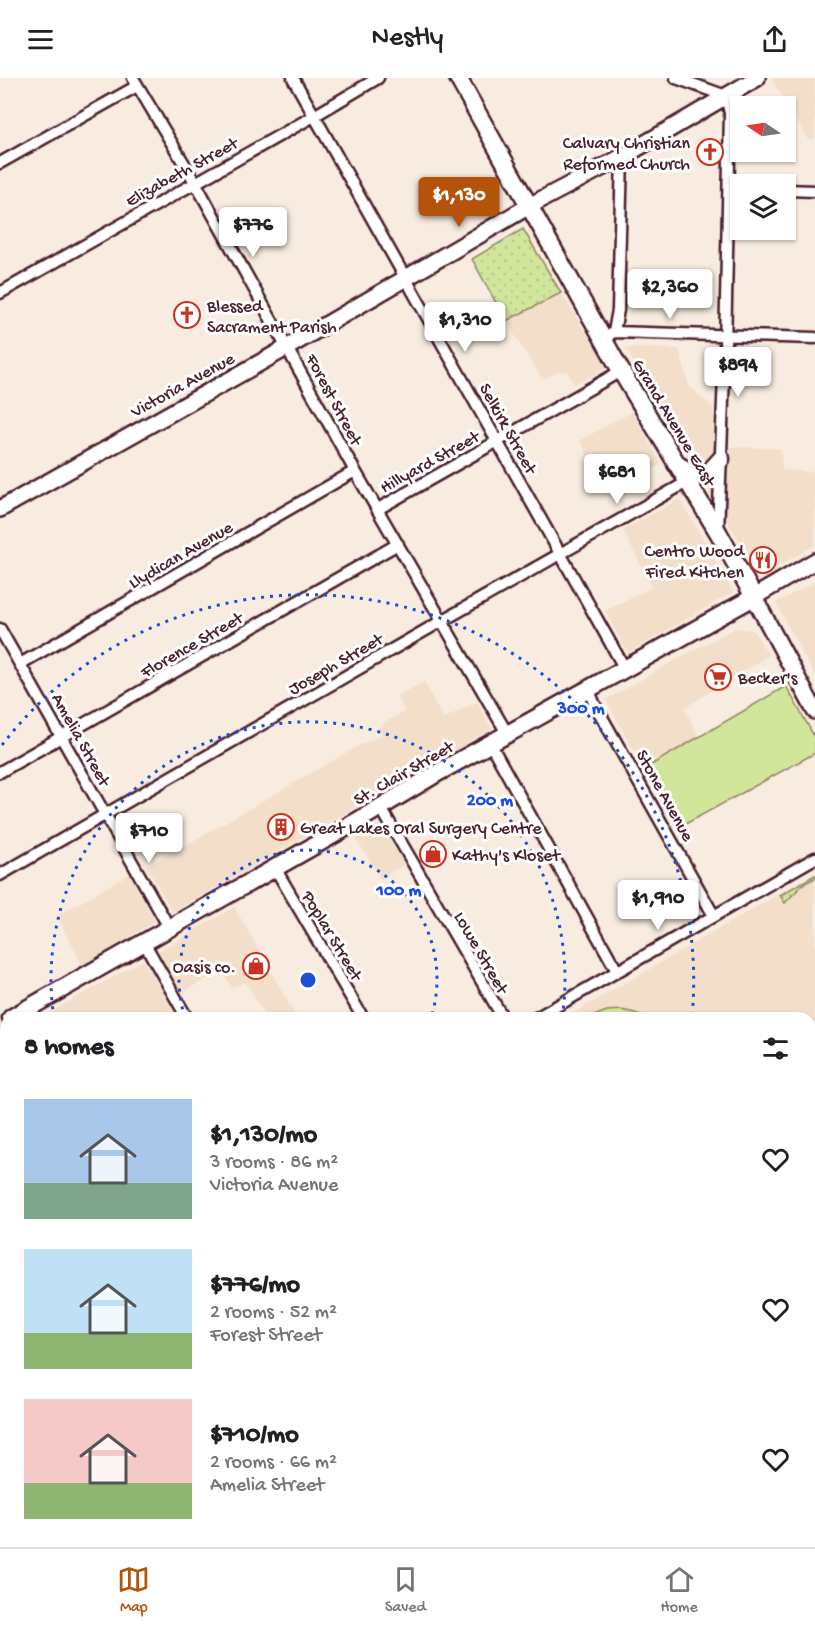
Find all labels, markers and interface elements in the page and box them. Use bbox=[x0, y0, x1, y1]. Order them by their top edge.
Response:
icon: menu bbox=[24, 23, 57, 56]
text: Nestly bbox=[372, 23, 443, 55]
icon: share bbox=[758, 23, 791, 56]
north arrow bbox=[730, 96, 796, 162]
map controls bbox=[730, 96, 796, 240]
street label: Elizabeth Street bbox=[122, 133, 243, 213]
place label: Calvary Christian Reformed Church bbox=[563, 134, 690, 176]
church icon: Calvary Christian Reformed Church bbox=[695, 137, 725, 167]
button: layers bbox=[730, 174, 796, 240]
pin: $1,130 bbox=[410, 177, 508, 228]
text: $1,130 bbox=[432, 185, 486, 208]
pin: $776 bbox=[217, 207, 289, 258]
text: $776 bbox=[233, 215, 273, 238]
pin: $2,360 bbox=[621, 269, 719, 320]
text: $2,360 bbox=[642, 277, 698, 300]
place label: Blessed Sacrament Parish bbox=[206, 297, 337, 339]
church icon: Blessed Sacrament Parish bbox=[172, 300, 202, 330]
pin: $1,310 bbox=[416, 302, 514, 353]
text: $1,310 bbox=[438, 310, 492, 333]
pin: $894 bbox=[702, 347, 774, 398]
street label: Victoria Avenue bbox=[127, 349, 239, 424]
street label: Forest Street bbox=[299, 350, 366, 451]
text: $894 bbox=[718, 355, 758, 378]
street label: Grand Avenue East bbox=[627, 356, 720, 492]
street label: Selkirk Street bbox=[473, 380, 541, 480]
street label: Hillyard Street bbox=[377, 427, 485, 499]
pin: $681 bbox=[581, 454, 653, 505]
text: $681 bbox=[598, 462, 636, 485]
street label: Llydican Avenue bbox=[125, 517, 238, 594]
place label: Centro Wood Fired Kitchen bbox=[645, 542, 745, 584]
restaurant icon: Centro Wood Fired Kitchen bbox=[748, 545, 778, 575]
street label: Florence Street bbox=[137, 608, 248, 684]
street label: Joseph Street bbox=[285, 629, 389, 701]
supermarket icon: Becker's bbox=[703, 662, 733, 692]
place label: Becker's bbox=[737, 669, 799, 690]
street label: Amelia Street bbox=[46, 690, 115, 792]
text: 300 m bbox=[557, 699, 605, 720]
street label: St. Clair Street bbox=[351, 736, 459, 811]
street label: Stone Avenue bbox=[630, 747, 698, 846]
text: 200 m bbox=[467, 791, 513, 812]
building icon: Great Lakes Oral Surgery Centre bbox=[266, 812, 296, 842]
pin: $710 bbox=[113, 813, 185, 864]
place label: Great Lakes Oral Surgery Centre bbox=[300, 819, 542, 840]
text: $710 bbox=[130, 821, 168, 844]
shop icon: Kathy's Kloset bbox=[418, 839, 448, 869]
place label: Kathy's Kloset bbox=[452, 846, 561, 867]
pin: $1,910 bbox=[609, 880, 707, 931]
text: 100 m bbox=[376, 881, 422, 902]
street label: Poplar Street bbox=[295, 887, 367, 986]
text: $1,910 bbox=[632, 888, 684, 911]
street label: Lowe Street bbox=[448, 908, 513, 1000]
shop icon: Oasis co. bbox=[241, 951, 271, 981]
place label: Oasis co. bbox=[173, 958, 236, 979]
centre of rings bbox=[298, 970, 318, 990]
icon: filters bbox=[759, 1032, 792, 1065]
text: 8 homes bbox=[24, 1033, 113, 1064]
text: $1,130/mo bbox=[210, 1121, 317, 1152]
icon: home bbox=[72, 1123, 144, 1195]
icon: heart bbox=[759, 1143, 792, 1176]
text: 3 rooms · 86 m² bbox=[210, 1152, 338, 1175]
text: Victoria Avenue bbox=[210, 1175, 338, 1198]
text: $776/mo bbox=[210, 1271, 300, 1302]
icon: home bbox=[72, 1273, 144, 1345]
icon: heart bbox=[759, 1293, 792, 1326]
text: 2 rooms · 52 m² bbox=[210, 1302, 337, 1325]
text: Forest Street bbox=[210, 1325, 322, 1348]
text: $710/mo bbox=[210, 1421, 299, 1452]
icon: home bbox=[72, 1423, 144, 1495]
icon: heart bbox=[759, 1443, 792, 1476]
text: 2 rooms · 66 m² bbox=[210, 1452, 337, 1475]
text: Amelia Street bbox=[210, 1475, 324, 1498]
tab: Map bbox=[117, 1563, 150, 1618]
tab: Saved bbox=[385, 1563, 426, 1618]
tab: Home bbox=[661, 1563, 698, 1618]

